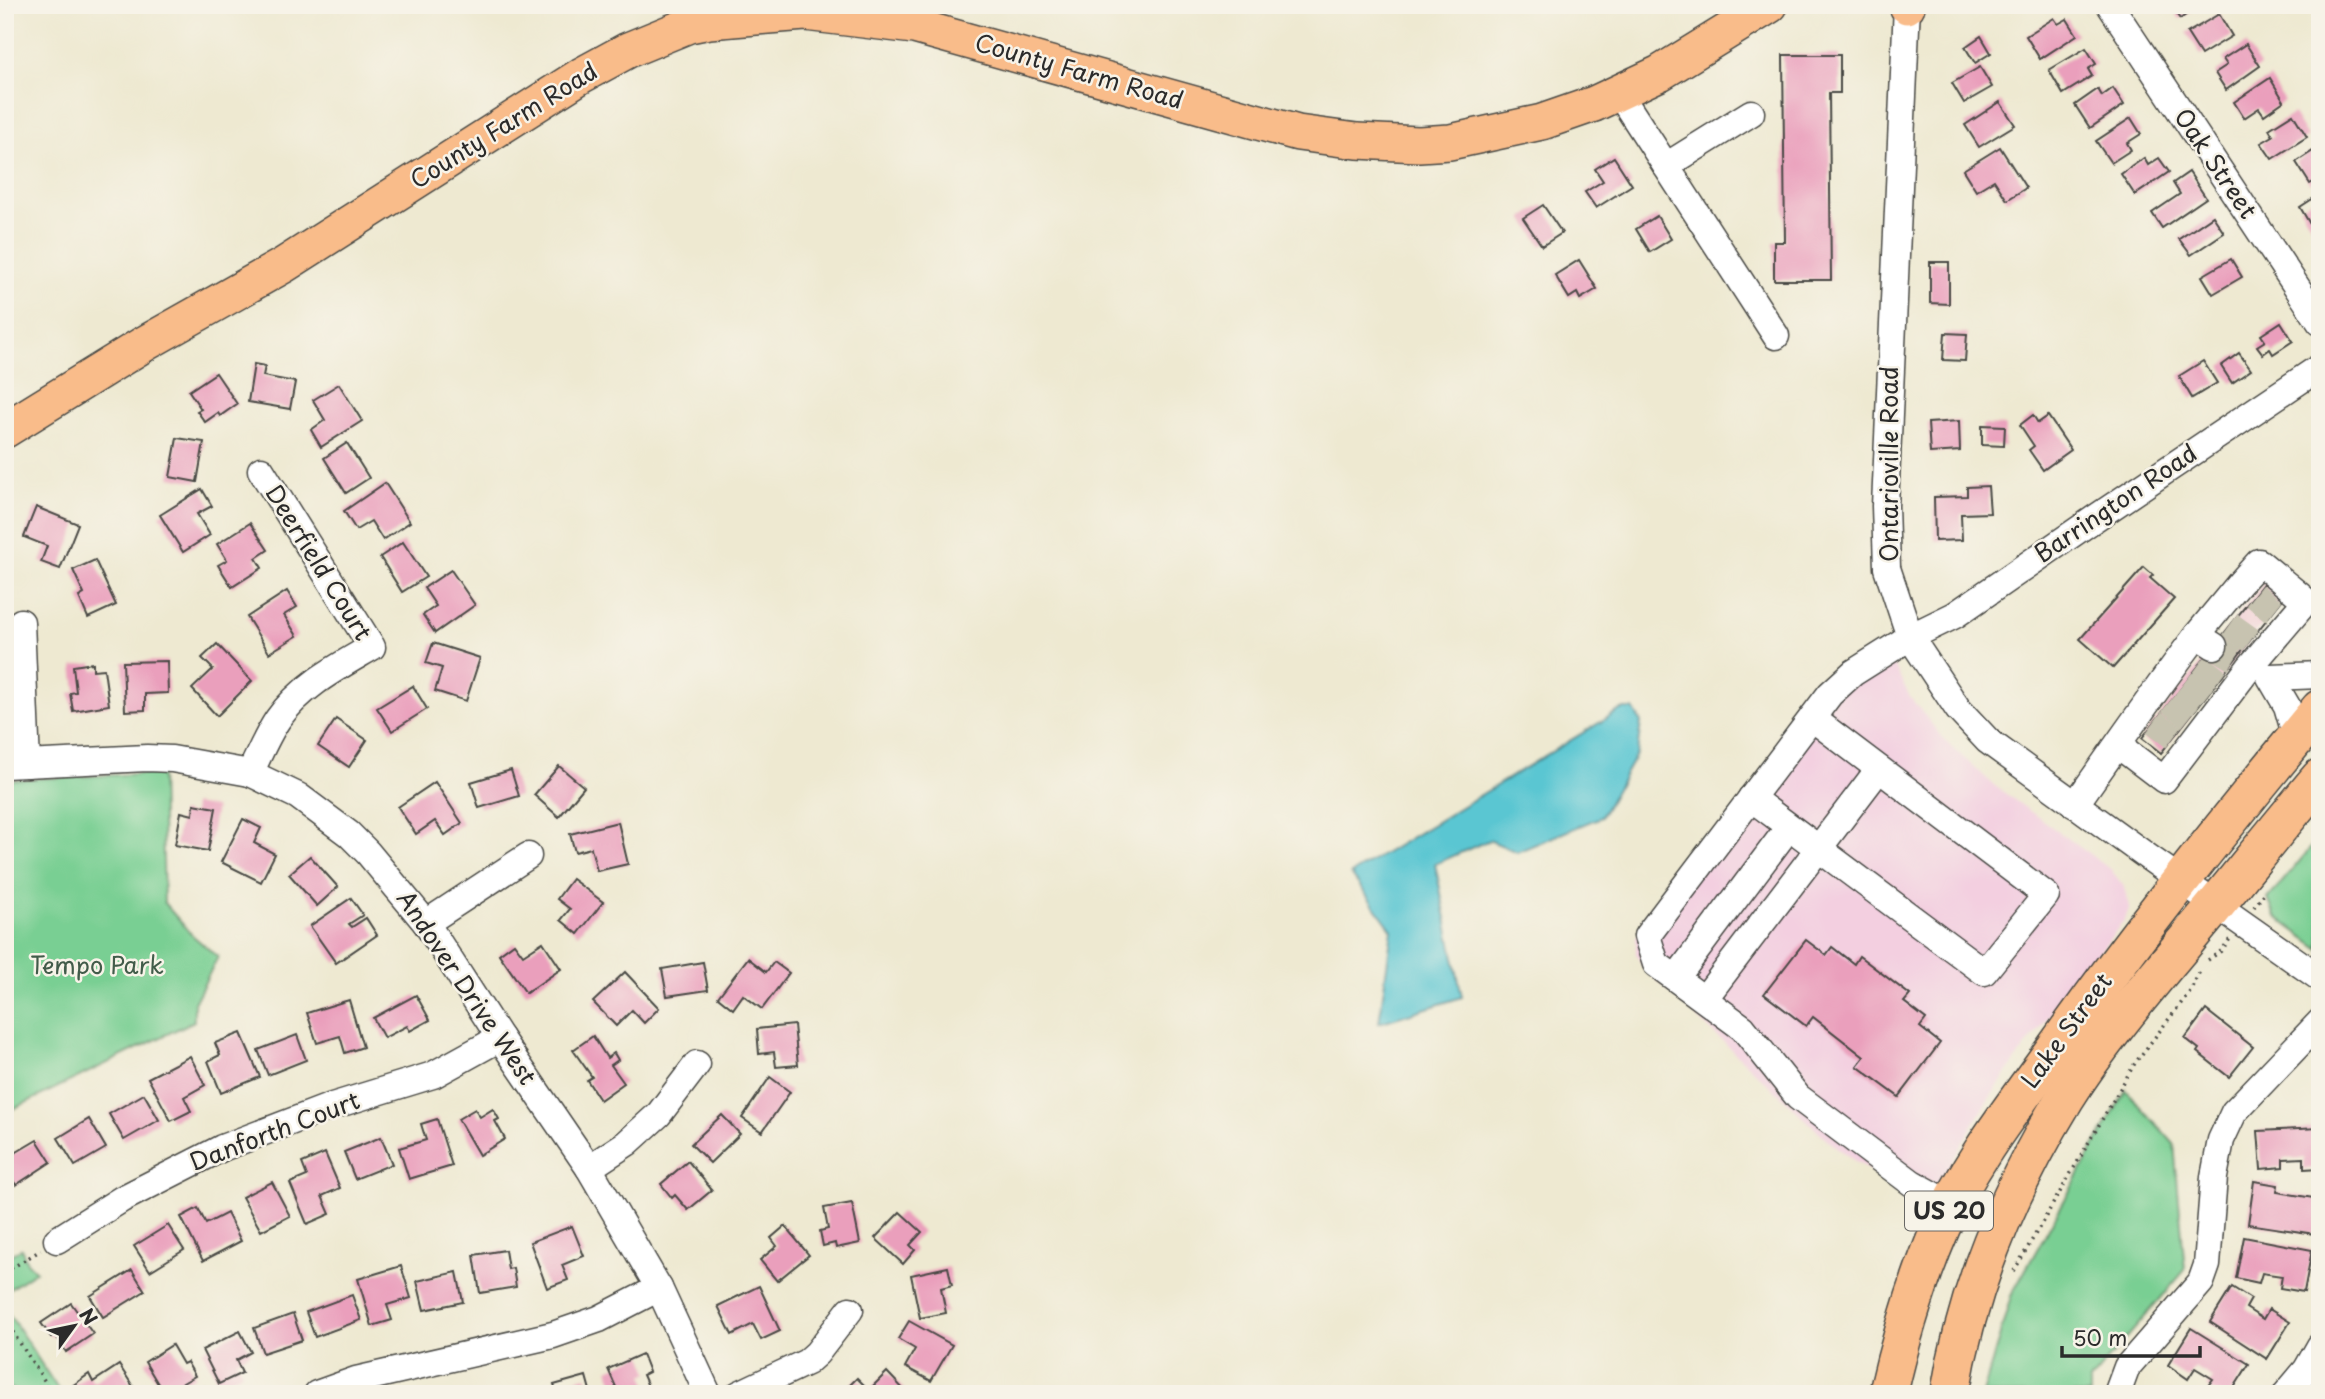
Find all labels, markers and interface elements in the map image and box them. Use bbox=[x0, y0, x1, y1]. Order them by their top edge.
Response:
street label: County Farm Road bbox=[971, 23, 1188, 117]
street label: County Farm Road bbox=[402, 52, 604, 197]
street label: Oak Street bbox=[2166, 100, 2267, 225]
street label: Ontarioville Road bbox=[1870, 366, 1906, 562]
street label: Barrington Road bbox=[2026, 434, 2204, 570]
street label: Deerfield Court bbox=[257, 477, 382, 647]
street label: Andover Drive West bbox=[389, 882, 546, 1091]
park label: Tempo Park bbox=[30, 946, 164, 982]
street label: Lake Street bbox=[2011, 965, 2120, 1095]
street label: Danforth Court bbox=[184, 1081, 365, 1179]
road number: US 20 bbox=[1905, 1192, 1993, 1230]
north arrow bbox=[38, 1290, 108, 1360]
text: N bbox=[73, 1302, 105, 1330]
scale bar bbox=[2062, 1315, 2201, 1359]
text: 50 m bbox=[2073, 1321, 2127, 1353]

